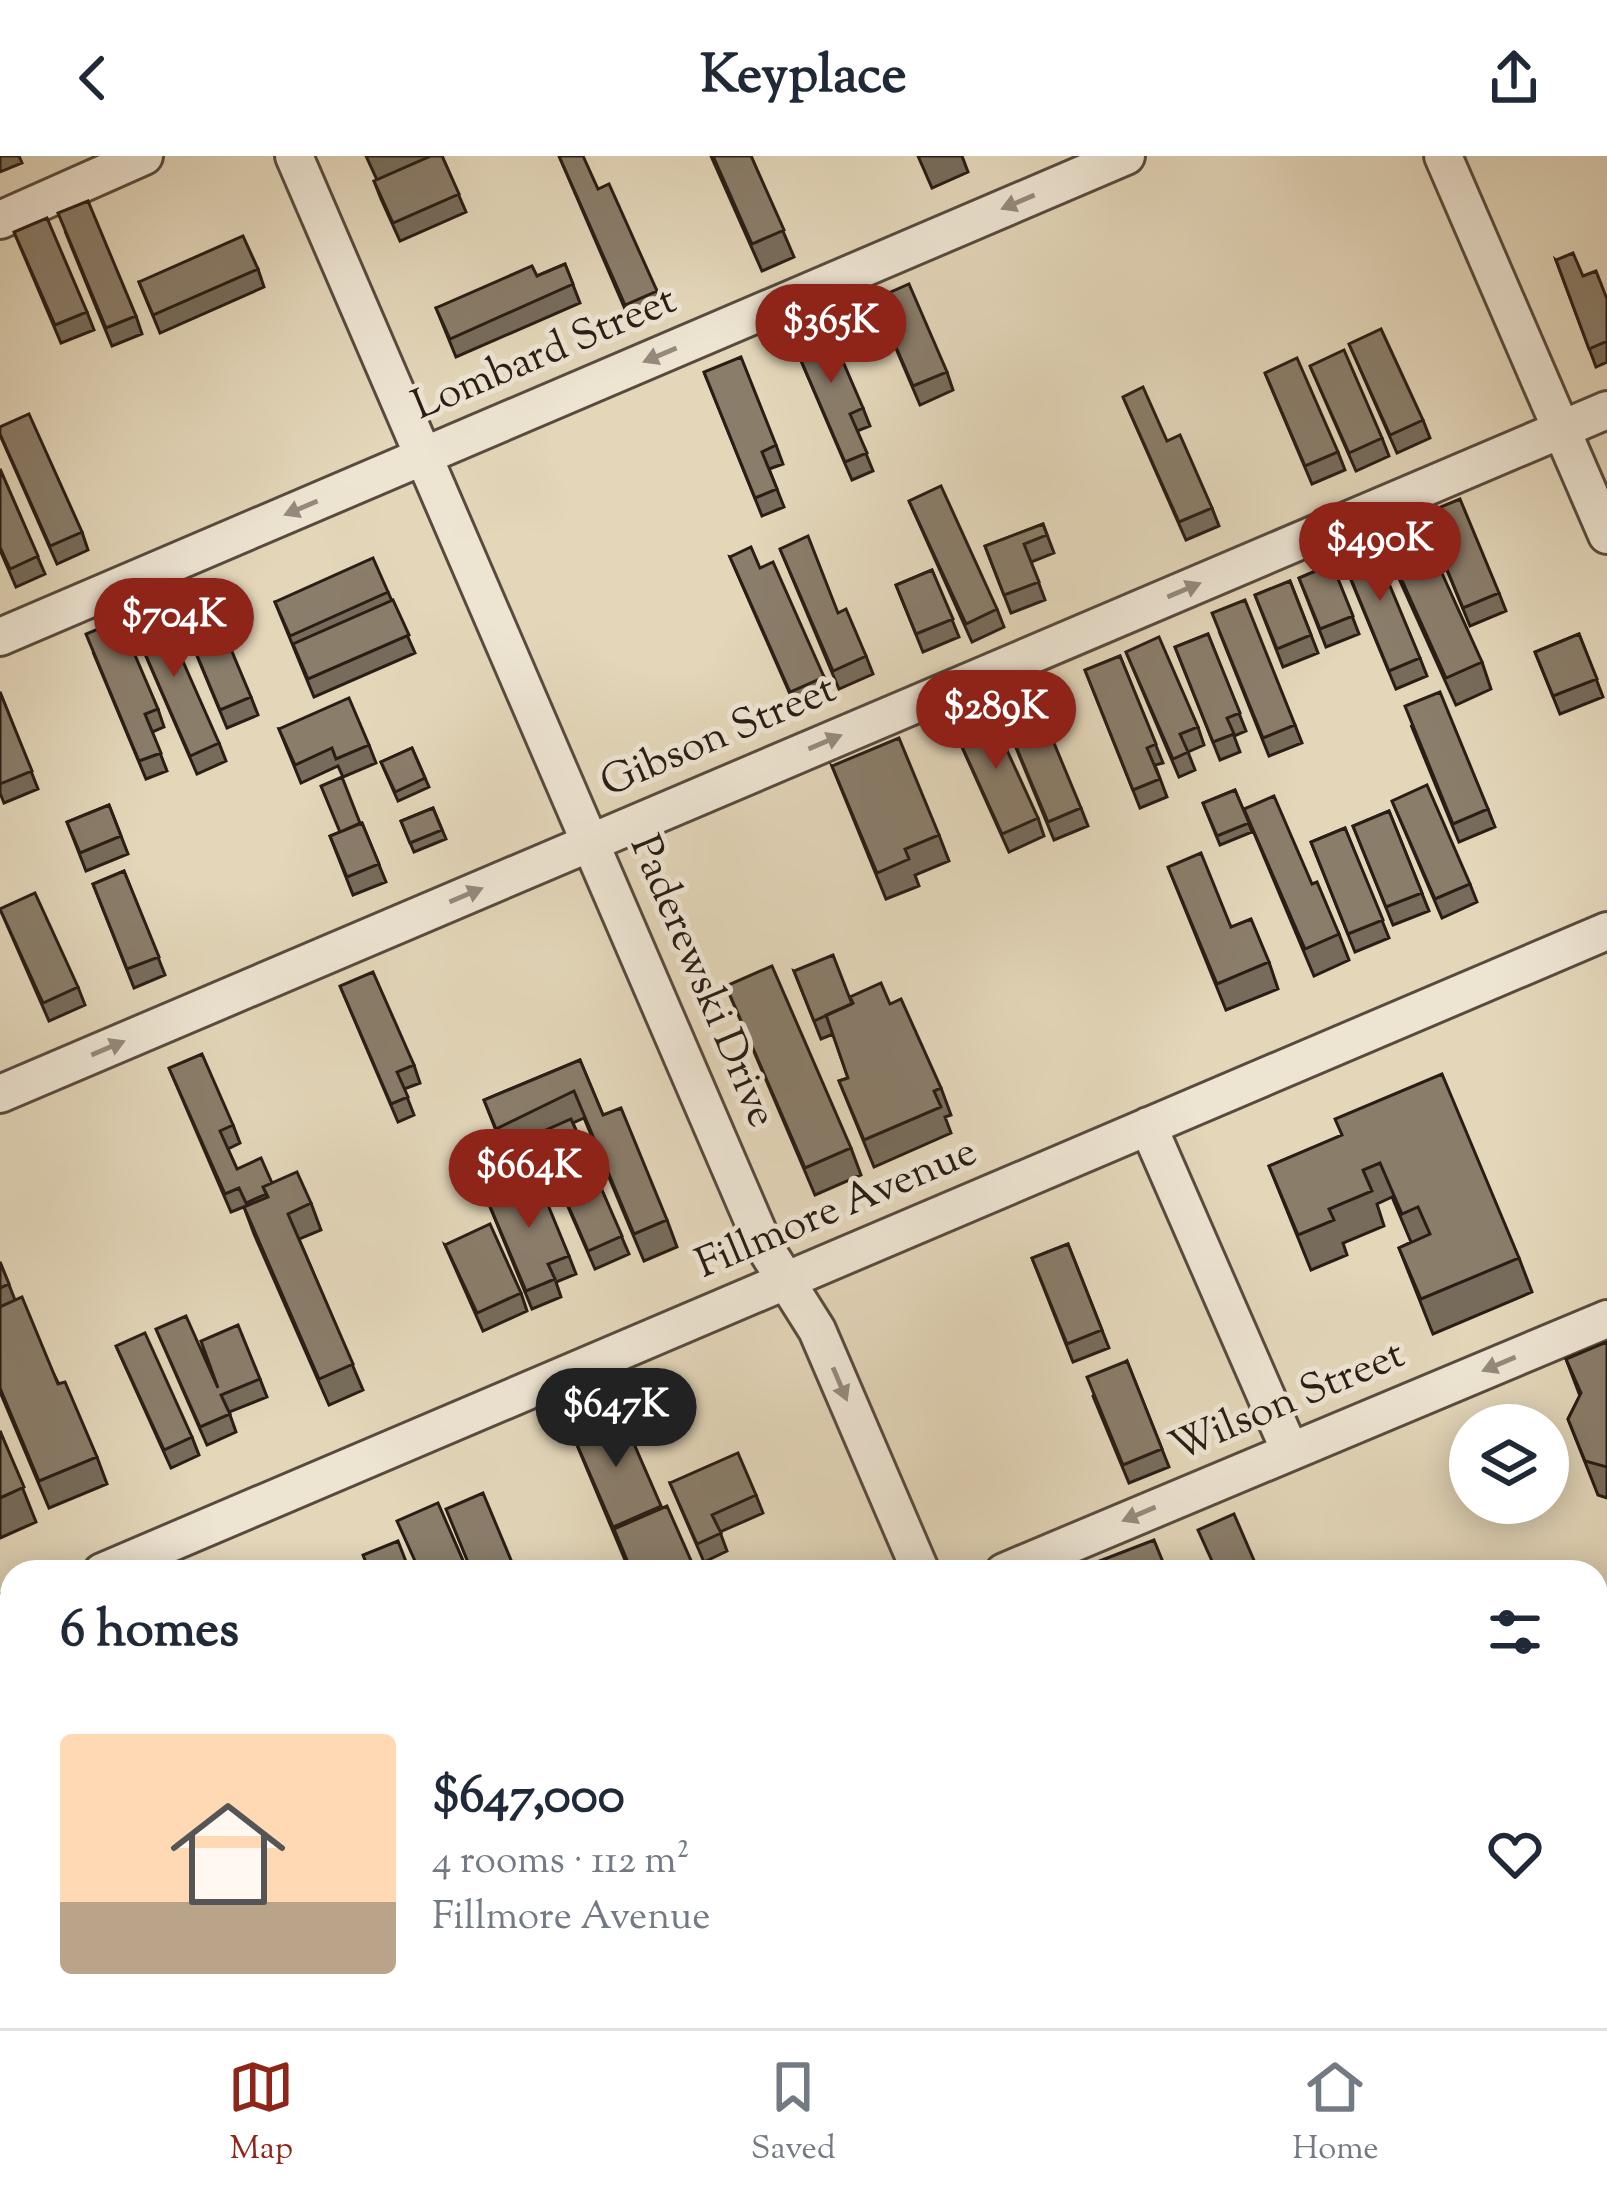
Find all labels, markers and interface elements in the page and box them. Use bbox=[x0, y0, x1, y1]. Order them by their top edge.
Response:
text: Keyplace bbox=[700, 39, 907, 117]
icon: back bbox=[60, 45, 126, 111]
icon: share bbox=[1481, 45, 1547, 111]
one-way arrow bbox=[1000, 193, 1036, 212]
street label: Lombard Street bbox=[404, 272, 686, 438]
pin: $365K bbox=[747, 284, 915, 386]
text: $365K bbox=[782, 295, 880, 351]
one-way arrow bbox=[641, 346, 677, 365]
one-way arrow bbox=[283, 499, 318, 519]
pin: $490K bbox=[1296, 502, 1464, 604]
text: $490K bbox=[1326, 513, 1434, 569]
pin: $704K bbox=[90, 578, 258, 680]
one-way arrow bbox=[1166, 580, 1202, 599]
text: $704K bbox=[121, 589, 227, 645]
street label: Gibson Street bbox=[592, 661, 846, 815]
pin: $289K bbox=[912, 670, 1080, 772]
text: $289K bbox=[943, 681, 1049, 737]
one-way arrow bbox=[807, 732, 843, 751]
street label: Paderewski Drive bbox=[612, 827, 790, 1137]
one-way arrow bbox=[449, 885, 485, 904]
one-way arrow bbox=[90, 1038, 126, 1057]
street label: Fillmore Avenue bbox=[687, 1124, 987, 1296]
pin: $664K bbox=[445, 1129, 613, 1231]
text: $664K bbox=[476, 1140, 582, 1196]
street label: Wilson Street bbox=[1161, 1327, 1415, 1479]
one-way arrow bbox=[1481, 1355, 1517, 1374]
one-way arrow bbox=[831, 1366, 850, 1402]
pin: $647K bbox=[532, 1368, 700, 1470]
text: $647K bbox=[563, 1379, 669, 1435]
map controls bbox=[1449, 1404, 1569, 1524]
button: layers bbox=[1449, 1404, 1569, 1524]
one-way arrow bbox=[1121, 1505, 1157, 1524]
text: 6 homes bbox=[60, 1596, 239, 1669]
icon: filters bbox=[1482, 1599, 1548, 1665]
text: $647,000 bbox=[432, 1762, 625, 1835]
icon: home bbox=[156, 1782, 300, 1926]
icon: heart bbox=[1482, 1821, 1548, 1887]
text: 4 rooms · 112 m² bbox=[432, 1835, 690, 1891]
text: Fillmore Avenue bbox=[432, 1891, 710, 1947]
tab: Map bbox=[228, 2054, 294, 2174]
tab: Saved bbox=[751, 2054, 836, 2174]
tab: Home bbox=[1292, 2054, 1379, 2174]

